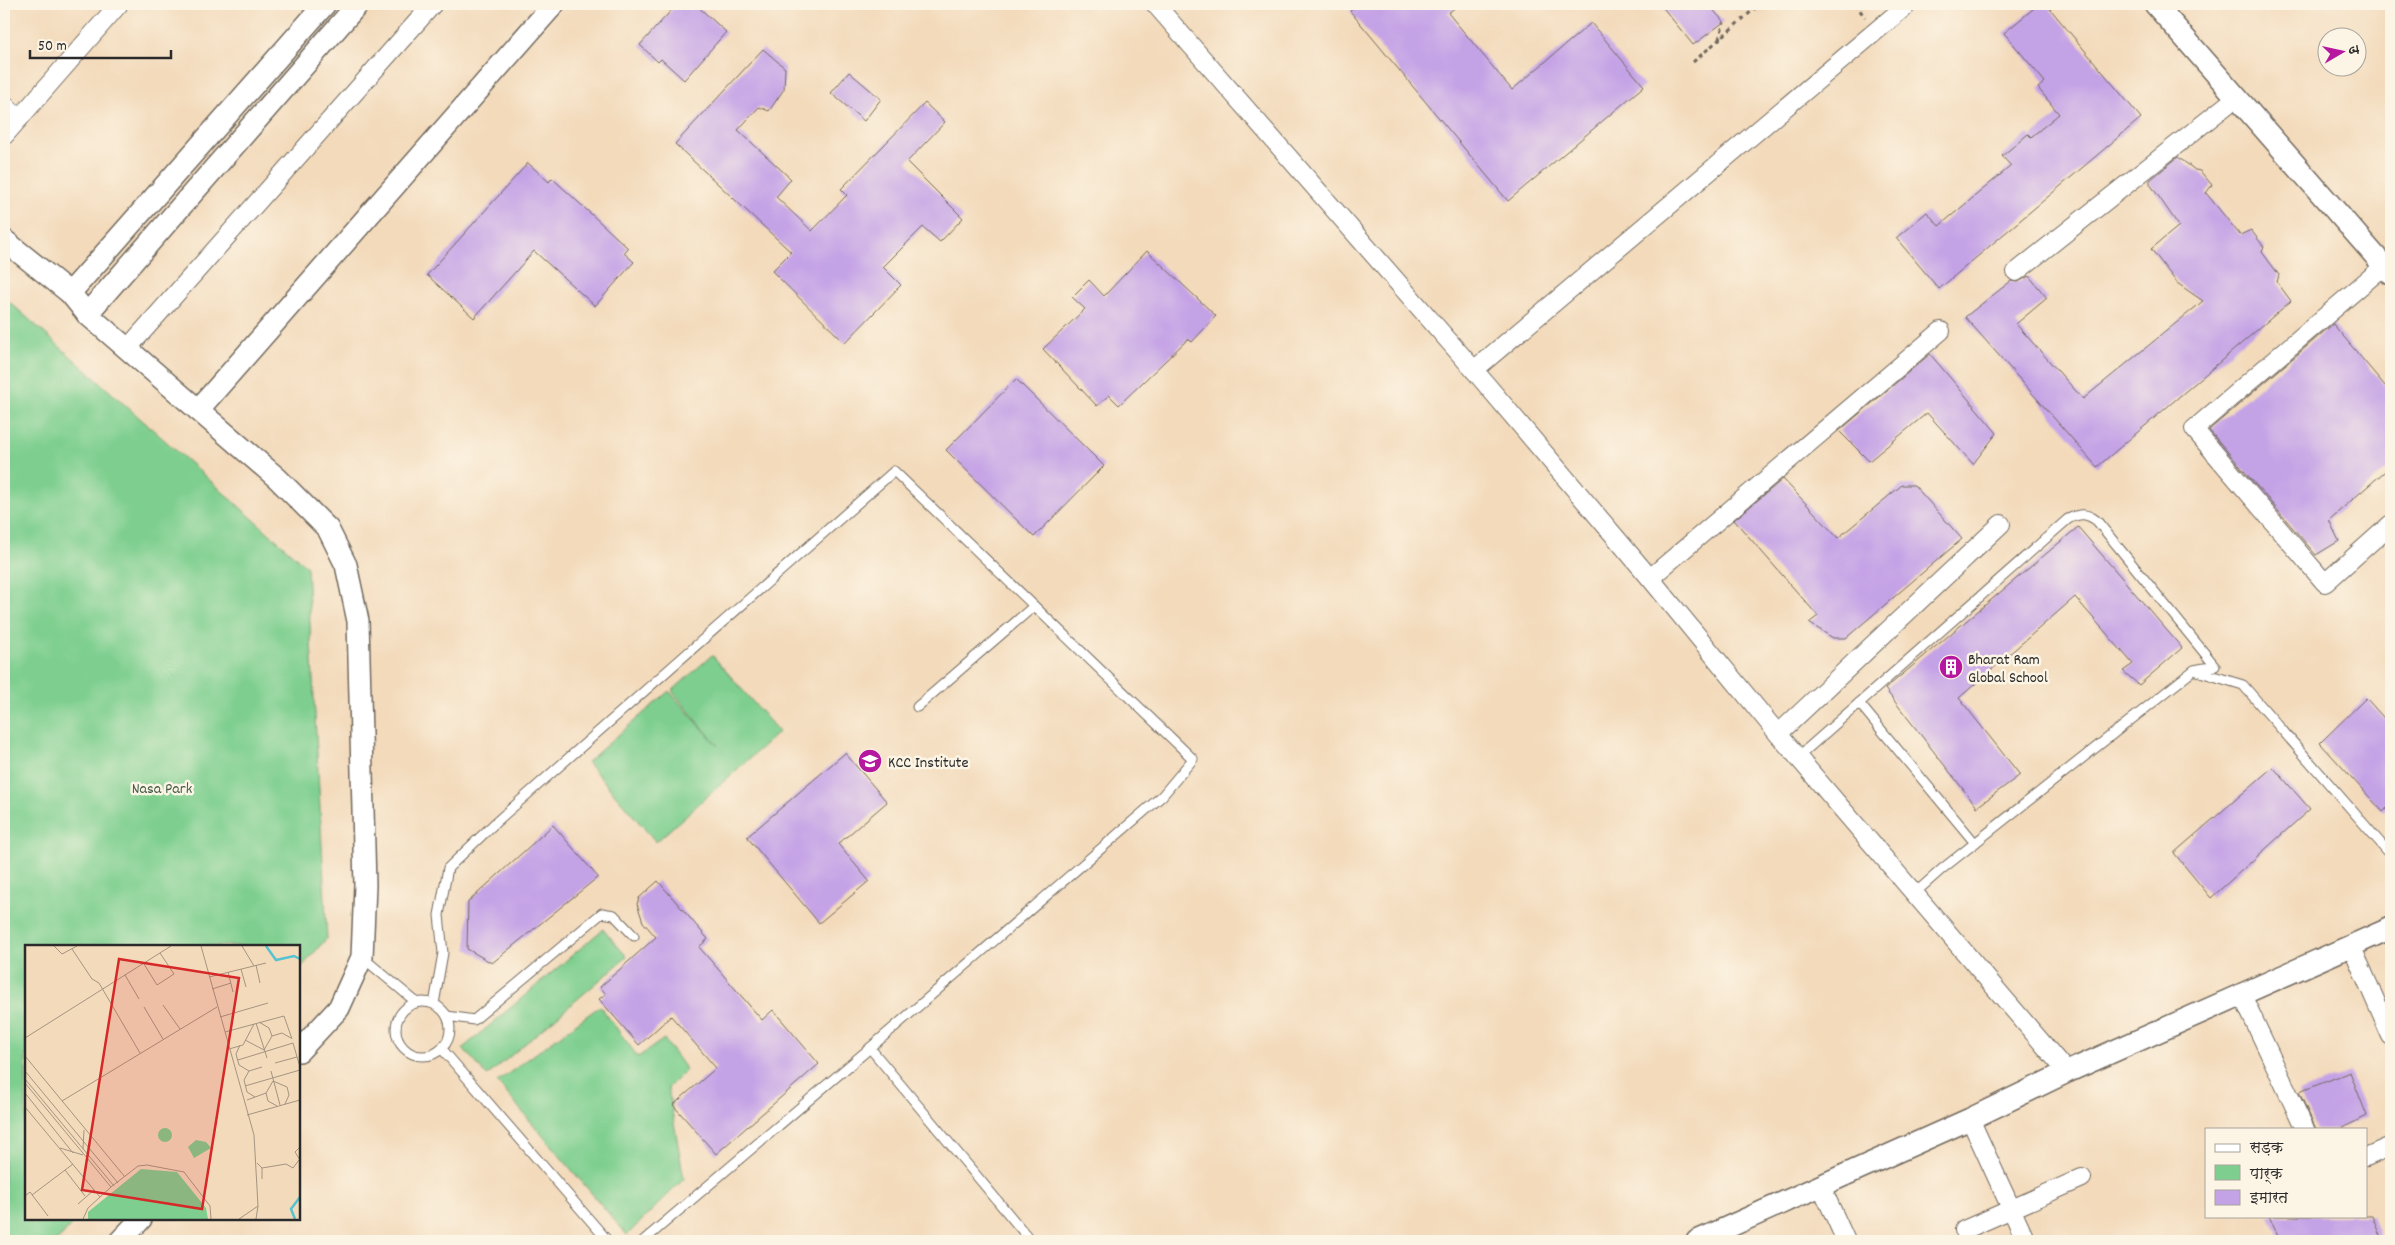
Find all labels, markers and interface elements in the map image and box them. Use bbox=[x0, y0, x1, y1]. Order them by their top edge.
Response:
scale bar bbox=[30, 28, 171, 60]
north arrow bbox=[2318, 28, 2368, 78]
text: 50 m bbox=[38, 36, 67, 58]
text: उ bbox=[2342, 44, 2364, 57]
place label: Bharat Ram Global School bbox=[1968, 649, 2048, 690]
building icon: Bharat Ram Global School bbox=[1938, 654, 1964, 680]
school or university icon: KCC Institute bbox=[857, 748, 883, 774]
place label: KCC Institute bbox=[888, 752, 969, 775]
park label: Nasa Park bbox=[132, 778, 192, 801]
inset map bbox=[25, 945, 300, 1220]
legend bbox=[2205, 1128, 2368, 1218]
text: सड़क bbox=[2249, 1138, 2284, 1160]
text: पार्क bbox=[2249, 1164, 2283, 1186]
text: इमारत bbox=[2249, 1188, 2289, 1210]

